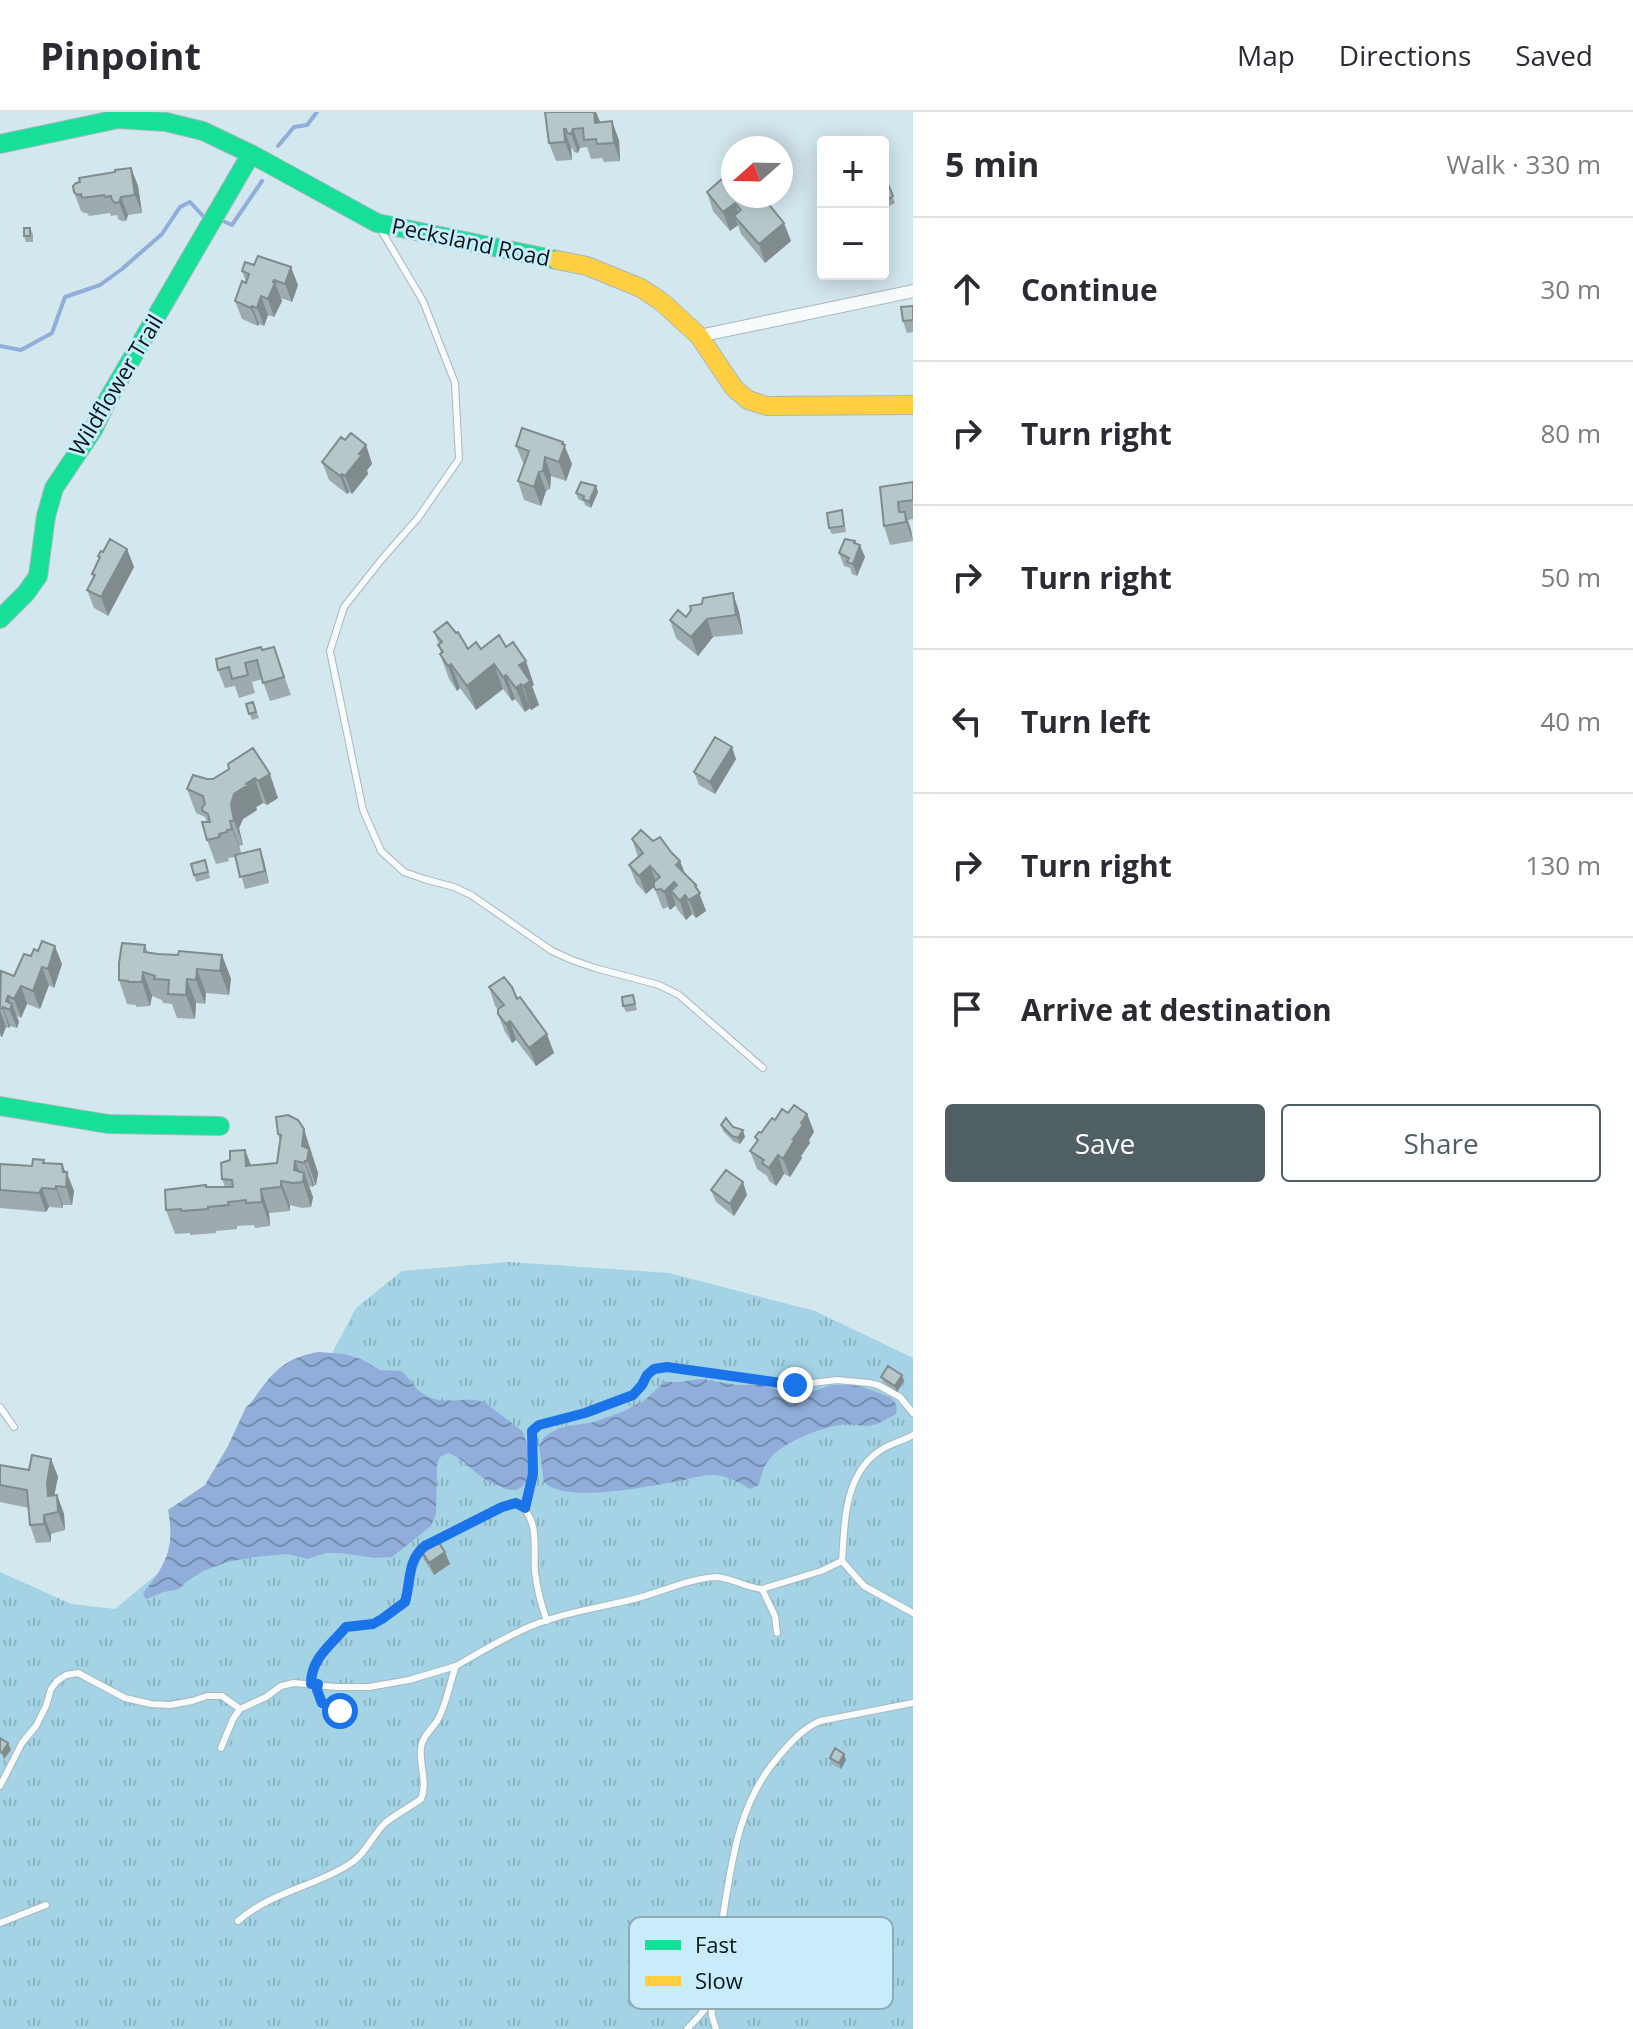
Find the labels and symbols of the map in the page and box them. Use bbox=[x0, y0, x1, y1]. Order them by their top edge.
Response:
north arrow bbox=[721, 136, 793, 208]
street label: Pecksland Road bbox=[389, 210, 553, 272]
street label: Wildflower Trail bbox=[61, 308, 169, 461]
route end bbox=[777, 1367, 813, 1403]
route start bbox=[322, 1693, 358, 1729]
legend bbox=[629, 1917, 893, 2009]
text: Fast bbox=[695, 1929, 737, 1959]
text: Slow bbox=[695, 1965, 743, 1995]

